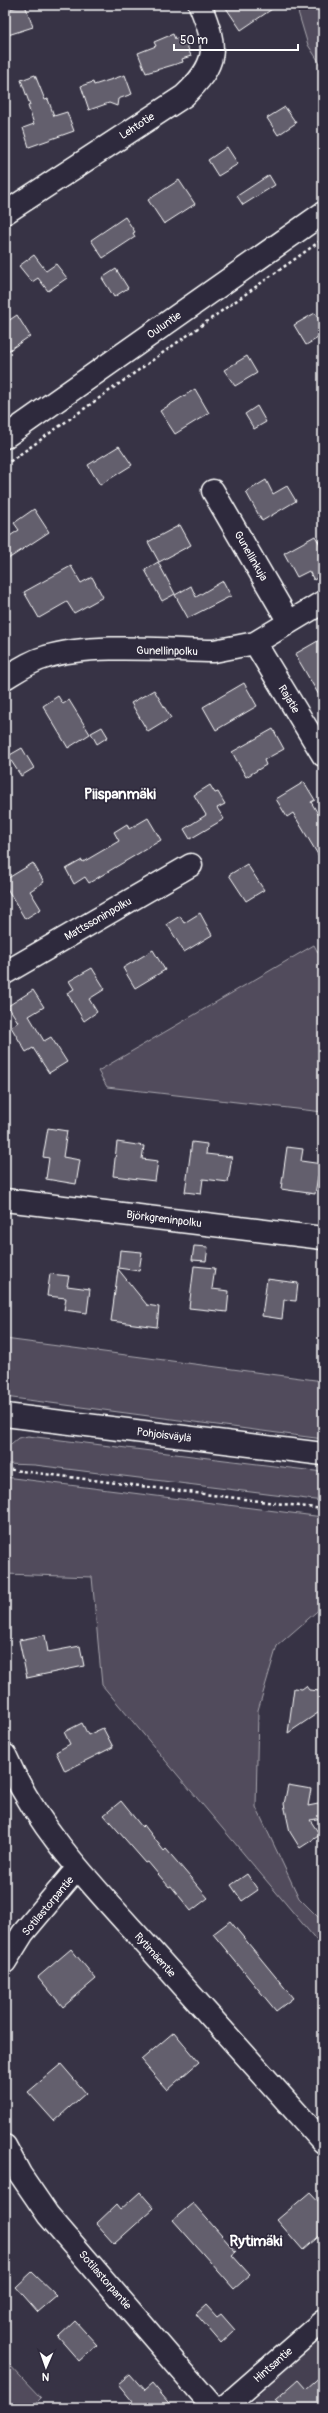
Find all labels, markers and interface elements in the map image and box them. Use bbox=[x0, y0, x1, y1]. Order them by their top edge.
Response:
scale bar bbox=[174, 26, 298, 52]
text: 50 m bbox=[180, 33, 208, 48]
street label: Lehtotie bbox=[117, 110, 157, 142]
street label: Ouluntie bbox=[144, 308, 184, 341]
street label: Gunellinkuja bbox=[231, 529, 271, 583]
street label: Gunellinpolku bbox=[136, 644, 198, 658]
street label: Rajatie bbox=[276, 683, 303, 716]
district label: Piispanmäki bbox=[84, 785, 156, 804]
street label: Mattssoninpolku bbox=[62, 895, 134, 943]
street label: Björkgreninpolku bbox=[126, 1208, 202, 1230]
street label: Pohjoisväylä bbox=[136, 1425, 192, 1445]
street label: Sotilastorpantie bbox=[19, 1873, 77, 1938]
street label: Rytimäentie bbox=[132, 1930, 179, 1980]
district label: Rytimäki bbox=[230, 2232, 283, 2251]
street label: Sotilastorpantie bbox=[76, 2248, 134, 2312]
street label: Hintsantie bbox=[251, 2344, 295, 2385]
north arrow bbox=[26, 2347, 66, 2387]
text: N bbox=[41, 2370, 50, 2383]

